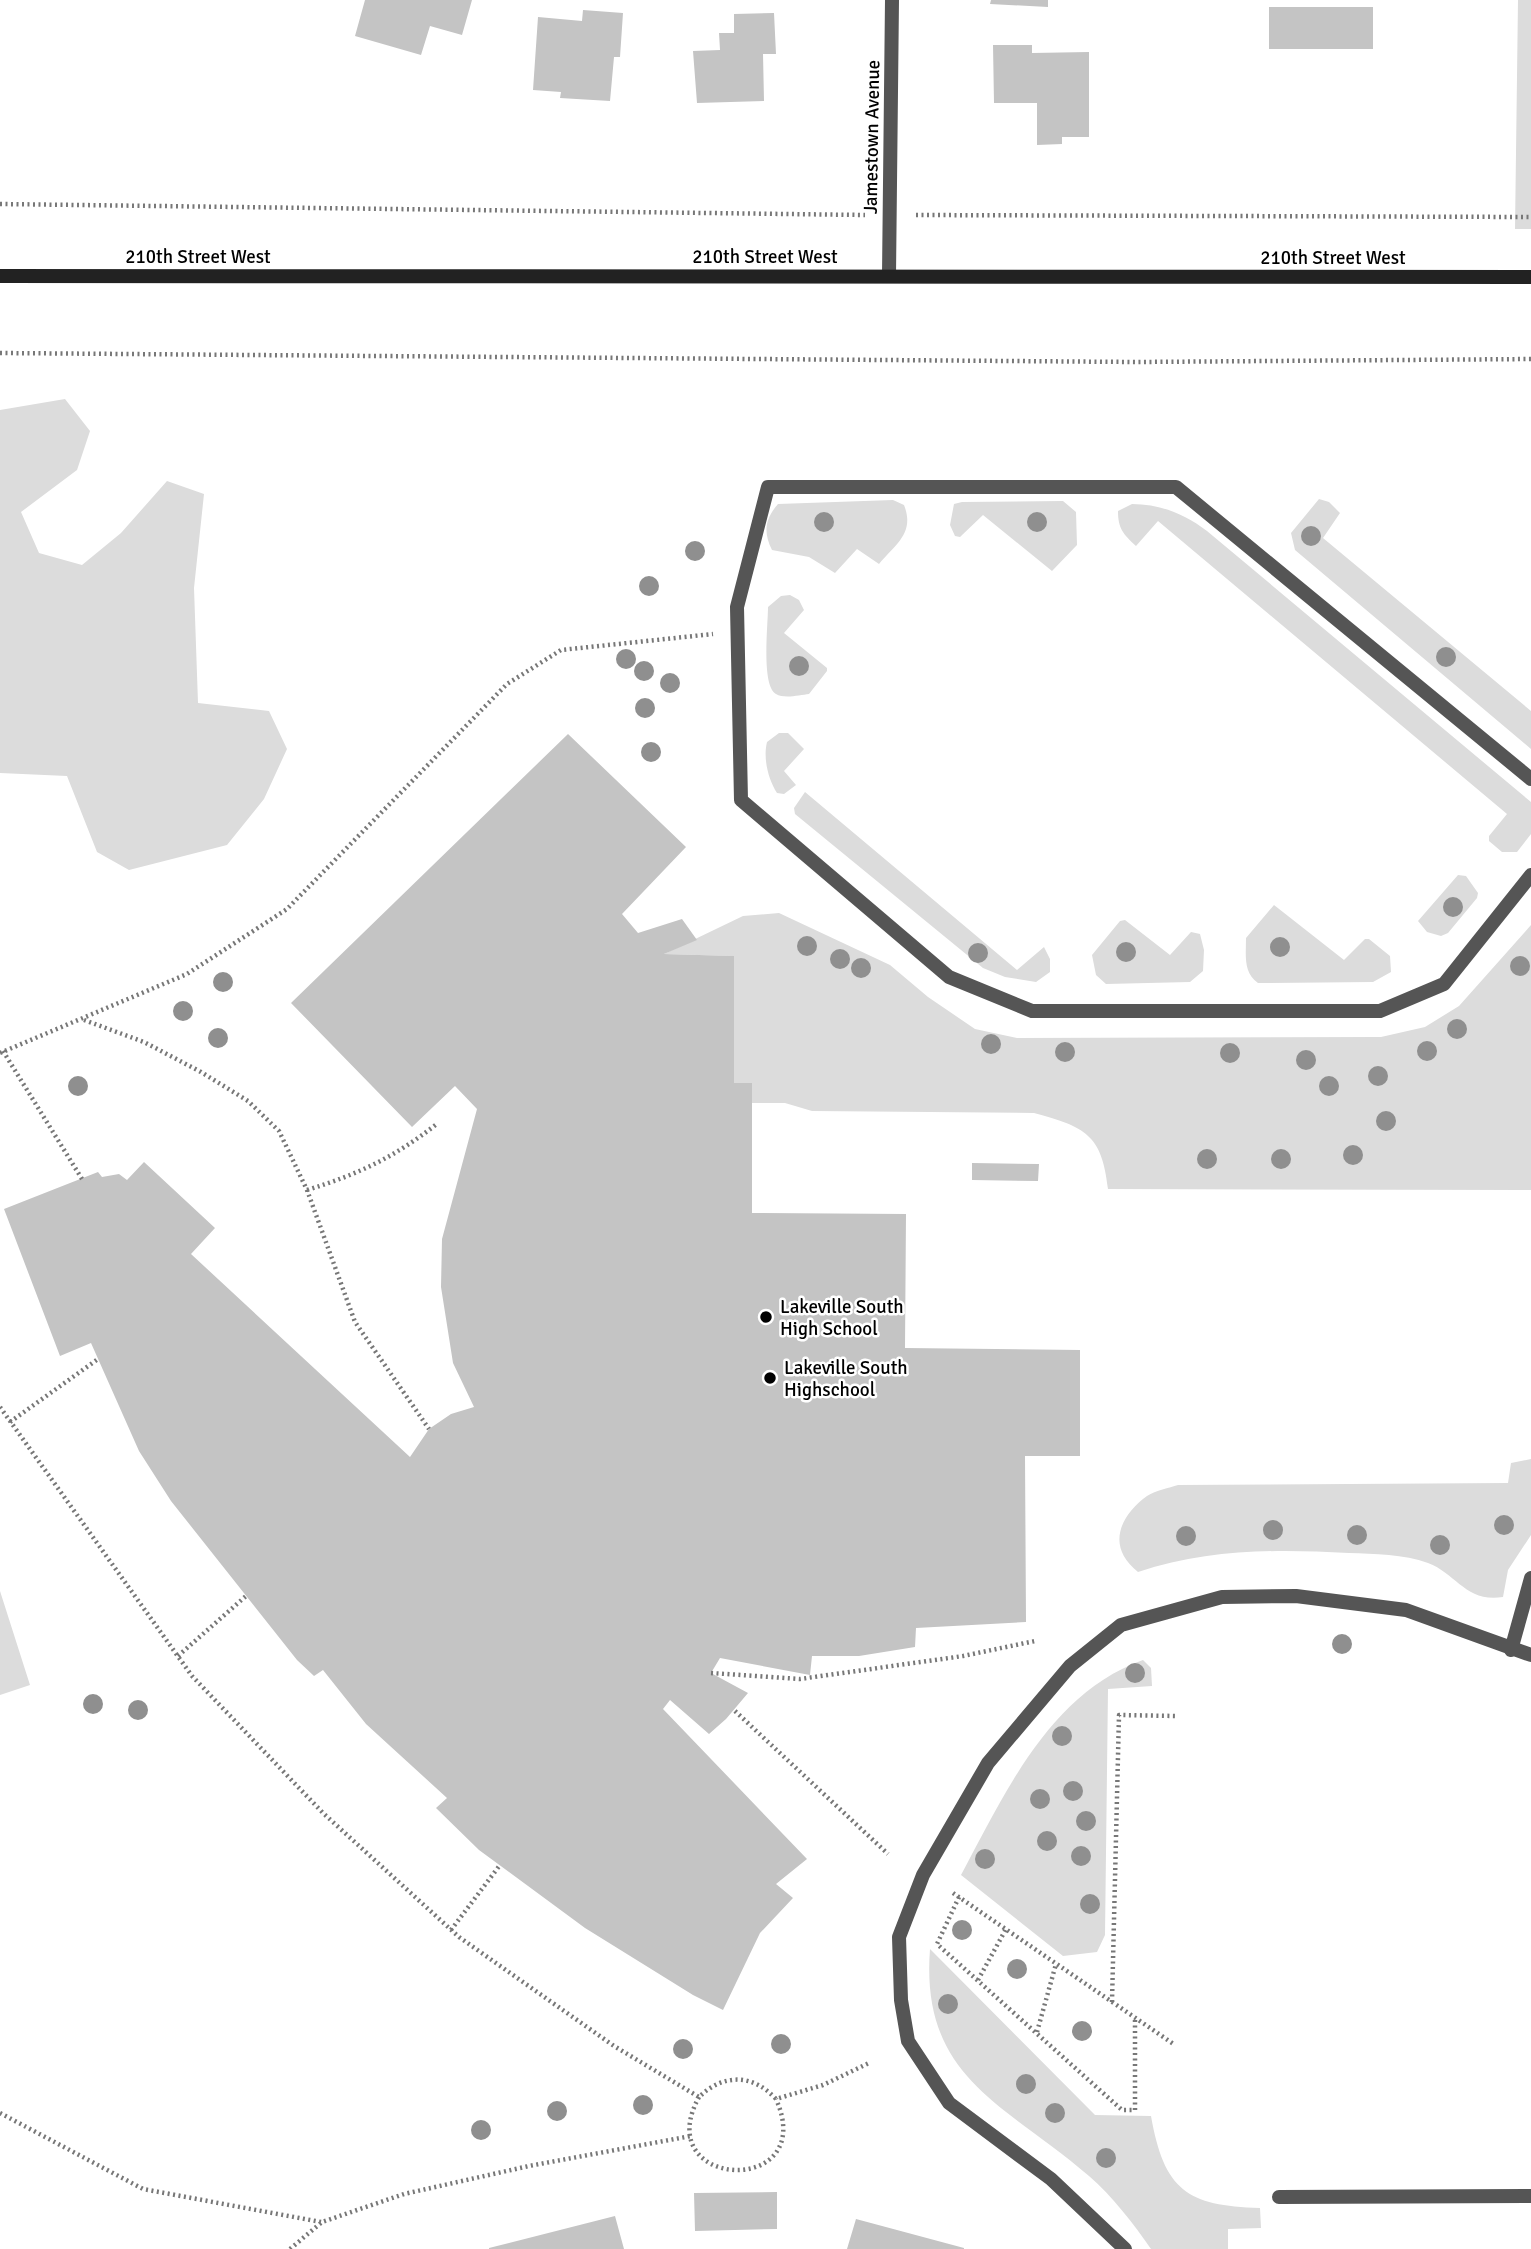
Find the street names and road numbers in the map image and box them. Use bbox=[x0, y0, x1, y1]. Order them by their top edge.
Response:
street label: Jamestown Avenue bbox=[859, 60, 885, 214]
street label: 210th Street West bbox=[125, 245, 271, 269]
street label: 210th Street West bbox=[692, 245, 838, 269]
street label: 210th Street West bbox=[1260, 246, 1406, 270]

